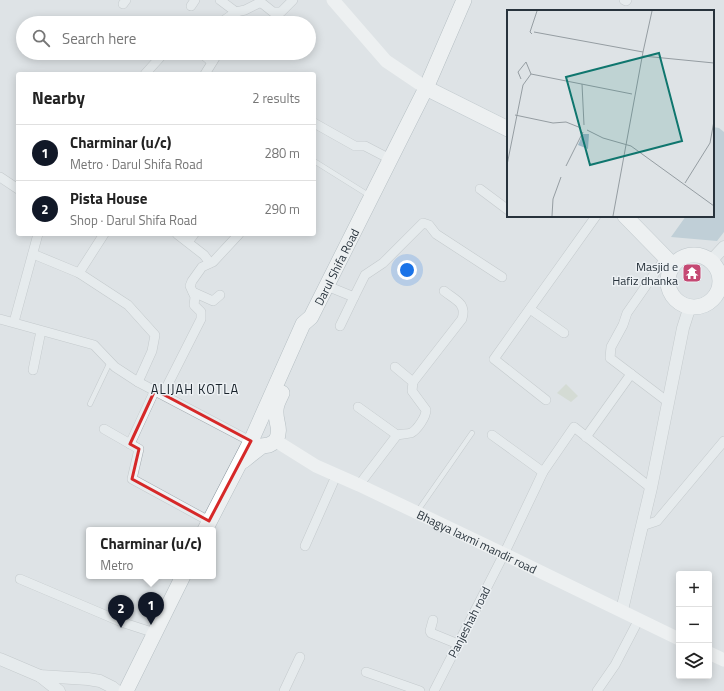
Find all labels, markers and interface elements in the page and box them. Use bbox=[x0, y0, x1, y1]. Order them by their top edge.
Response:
inset map bbox=[507, 10, 714, 217]
search box bbox=[16, 16, 316, 60]
icon: search bbox=[30, 27, 52, 49]
text: Search here bbox=[62, 27, 136, 50]
text: Nearby bbox=[32, 85, 85, 111]
text: 2 results bbox=[252, 88, 300, 108]
text: Charminar (u/c) bbox=[70, 131, 171, 154]
text: 1 bbox=[41, 143, 49, 163]
text: 280 m bbox=[264, 143, 300, 163]
text: Metro · Darul Shifa Road bbox=[70, 154, 203, 174]
text: Pista House bbox=[70, 187, 147, 210]
text: 2 bbox=[41, 199, 49, 219]
text: 290 m bbox=[264, 199, 300, 219]
text: Shop · Darul Shifa Road bbox=[70, 210, 197, 230]
street label: Darul Shifa Road bbox=[309, 225, 364, 309]
place label: Masjid e Hafiz dhanka bbox=[612, 257, 678, 290]
your location bbox=[397, 260, 417, 280]
temple icon: Masjid e Hafiz dhanka bbox=[681, 262, 703, 284]
district label: ALIJAH KOTLA bbox=[151, 379, 239, 399]
street label: Bhagya laxmi mandir road bbox=[414, 504, 540, 578]
popup bbox=[86, 527, 216, 579]
text: Charminar (u/c) bbox=[100, 532, 202, 555]
text: Metro bbox=[100, 555, 133, 575]
map controls bbox=[676, 571, 712, 679]
button: + bbox=[676, 571, 712, 607]
street label: Panjeshah road bbox=[443, 583, 495, 661]
pin: 1 bbox=[138, 592, 164, 625]
pin: 2 bbox=[108, 595, 134, 628]
button: − bbox=[676, 607, 712, 643]
button: layers bbox=[676, 643, 712, 679]

